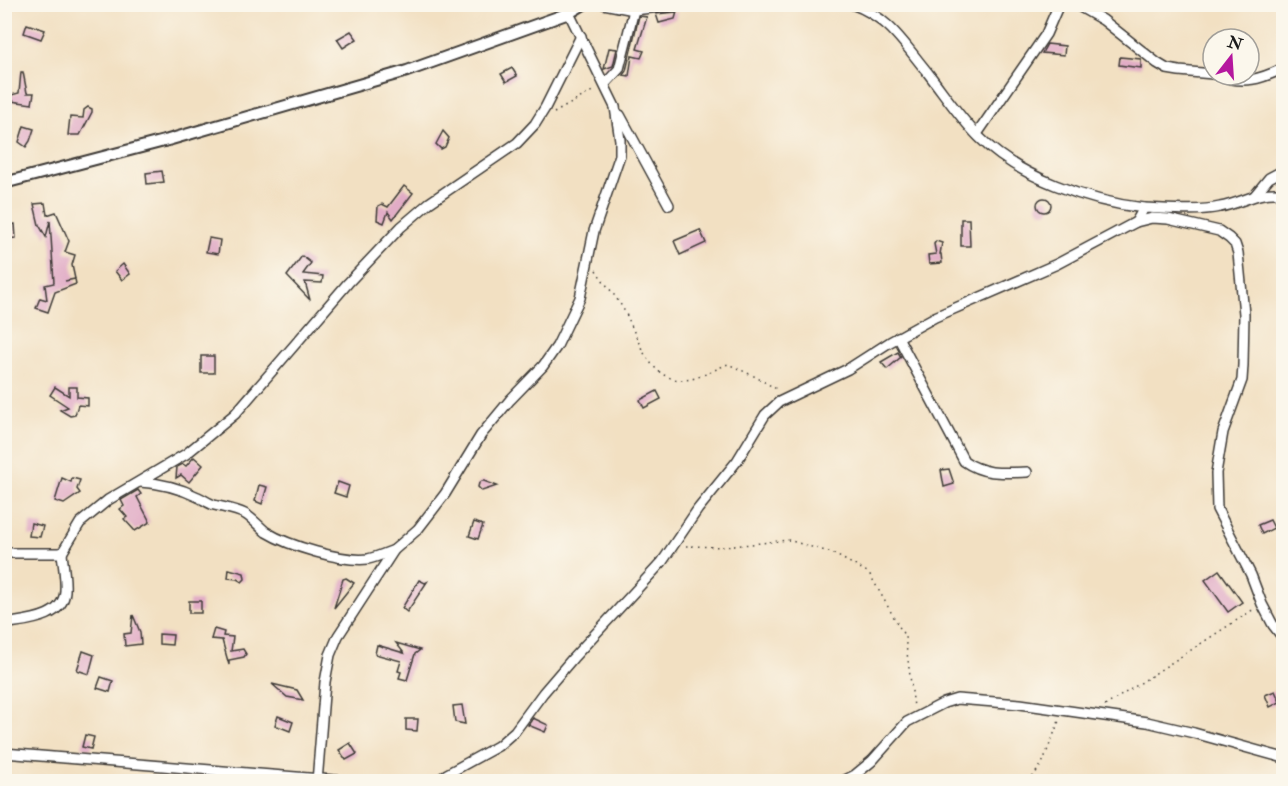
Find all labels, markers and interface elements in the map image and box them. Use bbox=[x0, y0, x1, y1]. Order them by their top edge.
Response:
north arrow bbox=[1201, 27, 1261, 87]
text: N bbox=[1224, 32, 1246, 55]

